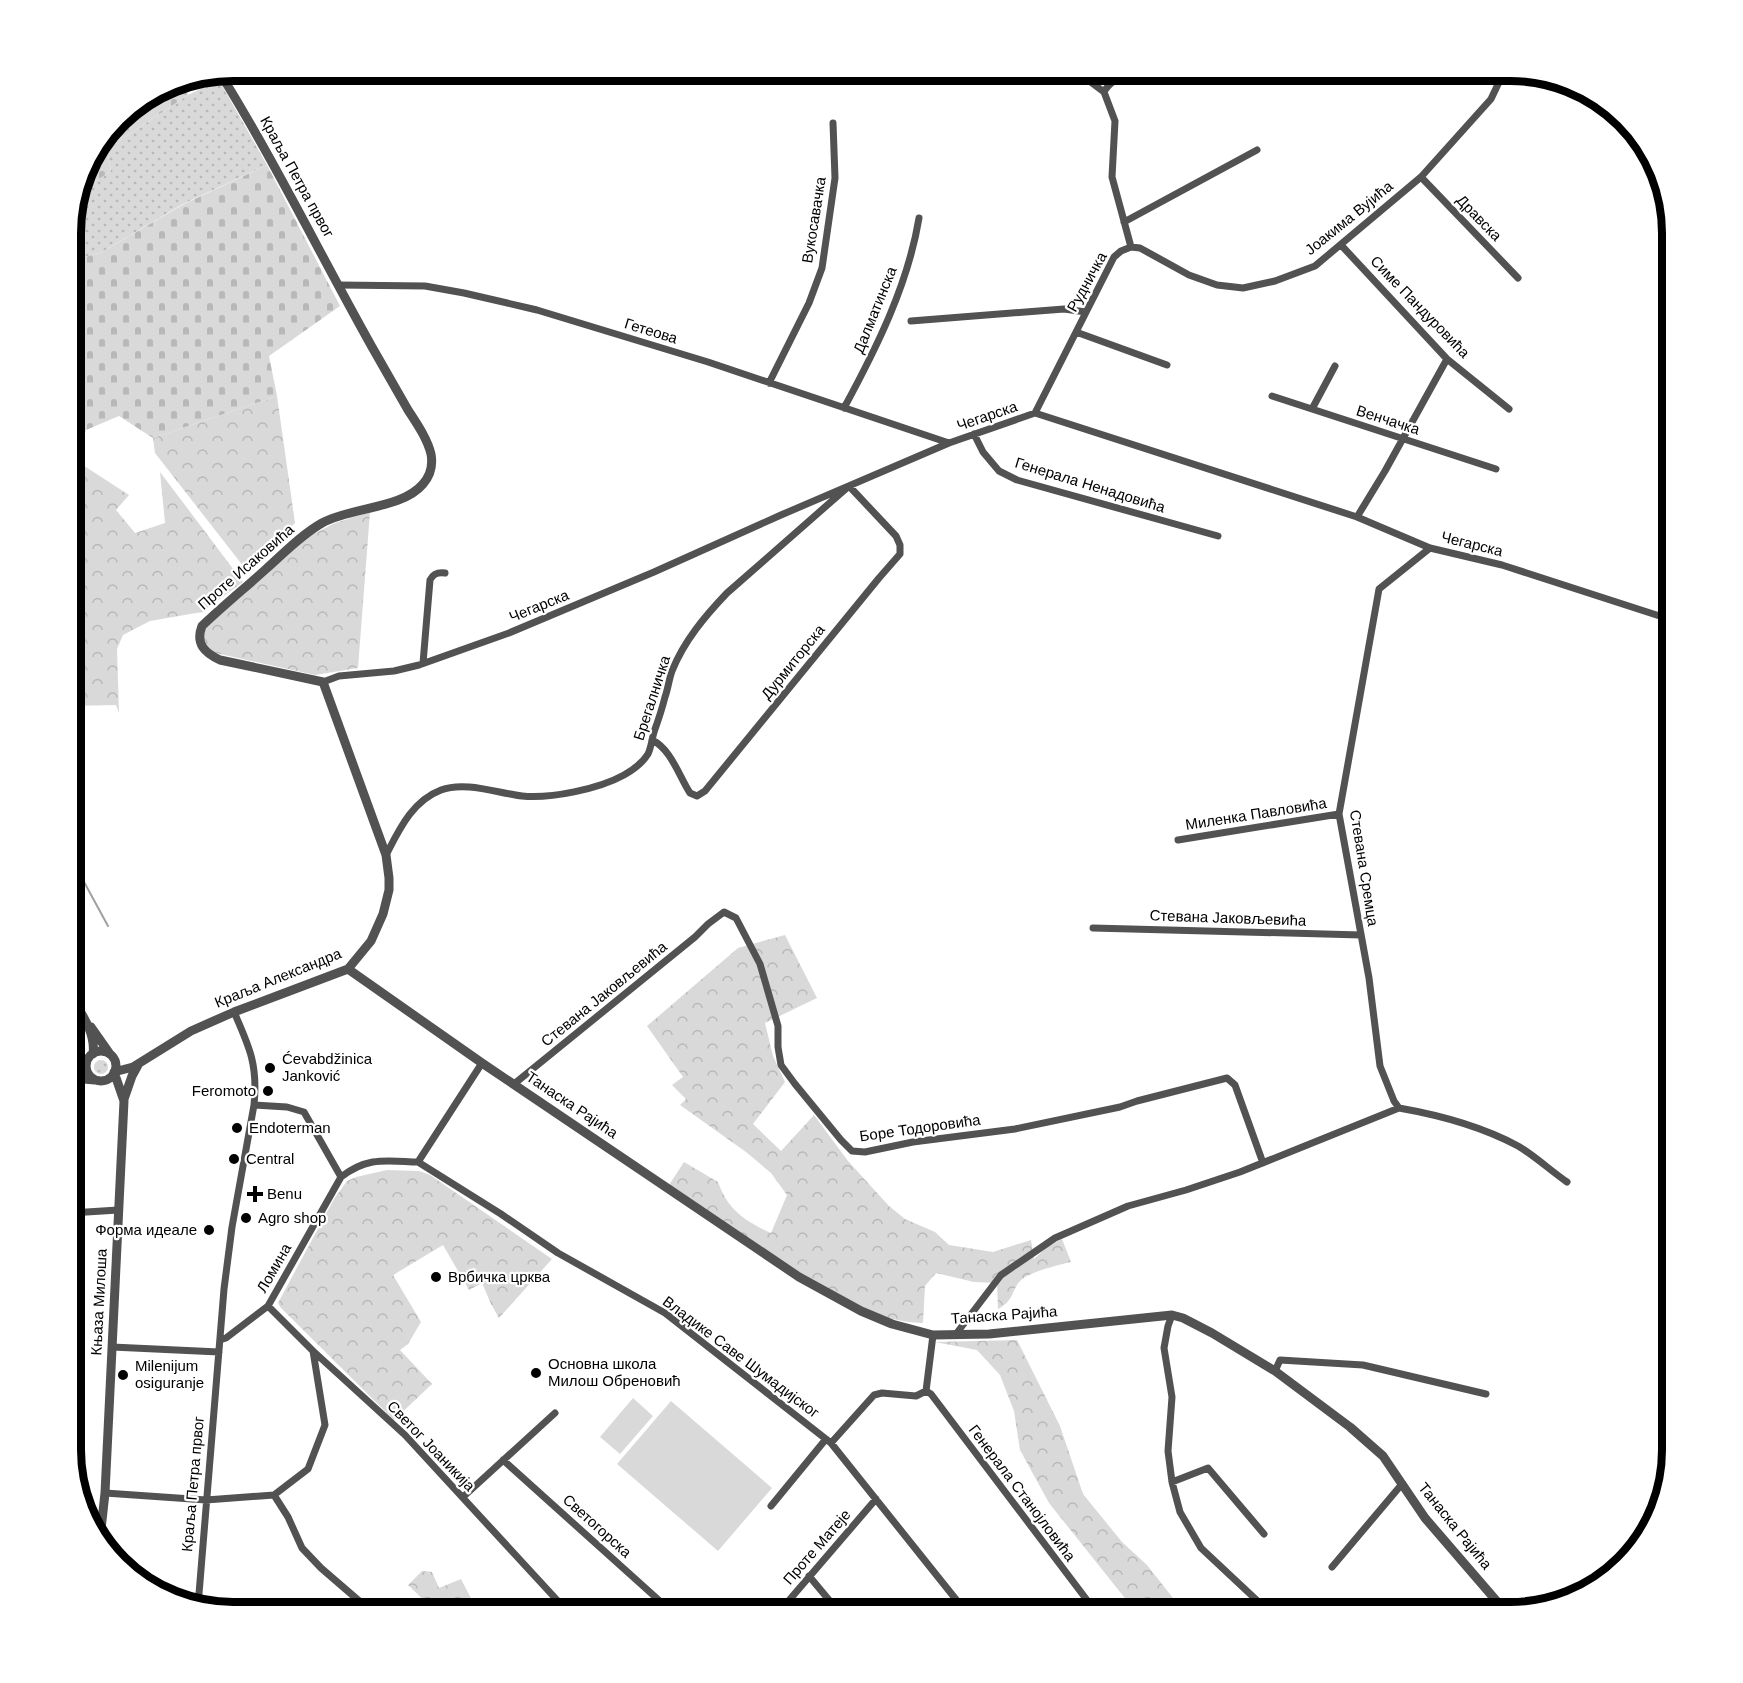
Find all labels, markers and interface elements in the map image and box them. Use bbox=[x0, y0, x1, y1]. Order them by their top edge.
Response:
street label: Краља Петра првог bbox=[257, 113, 338, 241]
street label: Вукосавачка bbox=[798, 175, 829, 264]
street label: Јоакима Вујића bbox=[1301, 177, 1396, 258]
street label: Дравска bbox=[1453, 191, 1506, 245]
street label: Рудничка bbox=[1063, 248, 1110, 315]
street label: Симе Пандуровића bbox=[1367, 252, 1474, 362]
street label: Далматинска bbox=[849, 263, 900, 356]
street label: Гетеова bbox=[623, 314, 680, 347]
street label: Чегарска bbox=[954, 397, 1020, 434]
street label: Венчачка bbox=[1354, 401, 1423, 438]
street label: Генерала Ненадовића bbox=[1013, 454, 1168, 516]
street label: Проте Исаковића bbox=[194, 520, 297, 613]
street label: Чегарска bbox=[1440, 528, 1505, 560]
street label: Чегарска bbox=[506, 586, 572, 625]
street label: Дурмиторска bbox=[757, 620, 828, 702]
street label: Брегалничка bbox=[630, 653, 673, 743]
street label: Миленка Павловића bbox=[1184, 794, 1328, 833]
street label: Стевана Сремца bbox=[1347, 809, 1382, 928]
street label: Стевана Јаковљевића bbox=[1149, 906, 1307, 929]
street label: Стевана Јаковљевића bbox=[537, 937, 670, 1050]
street label: Краља Александра bbox=[212, 944, 344, 1011]
place label: Ćevabdžinica Janković bbox=[282, 1050, 373, 1084]
marker: Ćevabdžinica Janković bbox=[263, 1061, 277, 1075]
street label: Танаска Рајића bbox=[523, 1068, 622, 1142]
place label: Feromoto bbox=[192, 1082, 256, 1099]
marker: Feromoto bbox=[261, 1084, 275, 1098]
street label: Боре Тодоровића bbox=[858, 1111, 982, 1144]
place label: Endoterman bbox=[249, 1119, 331, 1136]
marker: Endoterman bbox=[230, 1121, 244, 1135]
place label: Central bbox=[246, 1150, 294, 1167]
marker: Central bbox=[227, 1152, 241, 1166]
place label: Benu bbox=[267, 1185, 302, 1202]
marker: Benu bbox=[248, 1187, 262, 1201]
place label: Agro shop bbox=[258, 1209, 326, 1226]
marker: Agro shop bbox=[239, 1211, 253, 1225]
place label: Форма идеале bbox=[95, 1221, 197, 1238]
marker: Форма идеале bbox=[202, 1223, 216, 1237]
street label: Ломина bbox=[253, 1240, 295, 1295]
street label: Књаза Милоша bbox=[87, 1247, 110, 1356]
place label: Врбичка црква bbox=[448, 1268, 551, 1285]
marker: Врбичка црква bbox=[429, 1270, 443, 1284]
street label: Владике Саве Шумадијског bbox=[660, 1292, 823, 1421]
street label: Танаска Рајића bbox=[950, 1302, 1058, 1327]
place label: Основна школа Милош Обреновић bbox=[548, 1355, 681, 1389]
place label: Milenijum osiguranje bbox=[135, 1357, 204, 1391]
marker: Основна школа Милош Обреновић bbox=[529, 1366, 543, 1380]
marker: Milenijum osiguranje bbox=[116, 1368, 130, 1382]
street label: Светог Јоаникија bbox=[384, 1397, 479, 1495]
street label: Краља Петра првог bbox=[178, 1415, 207, 1552]
street label: Генерала Станојловића bbox=[966, 1421, 1080, 1565]
street label: Танаска Рајића bbox=[1415, 1479, 1496, 1573]
street label: Светогорска bbox=[560, 1491, 635, 1561]
street label: Проте Матеје bbox=[779, 1506, 854, 1588]

